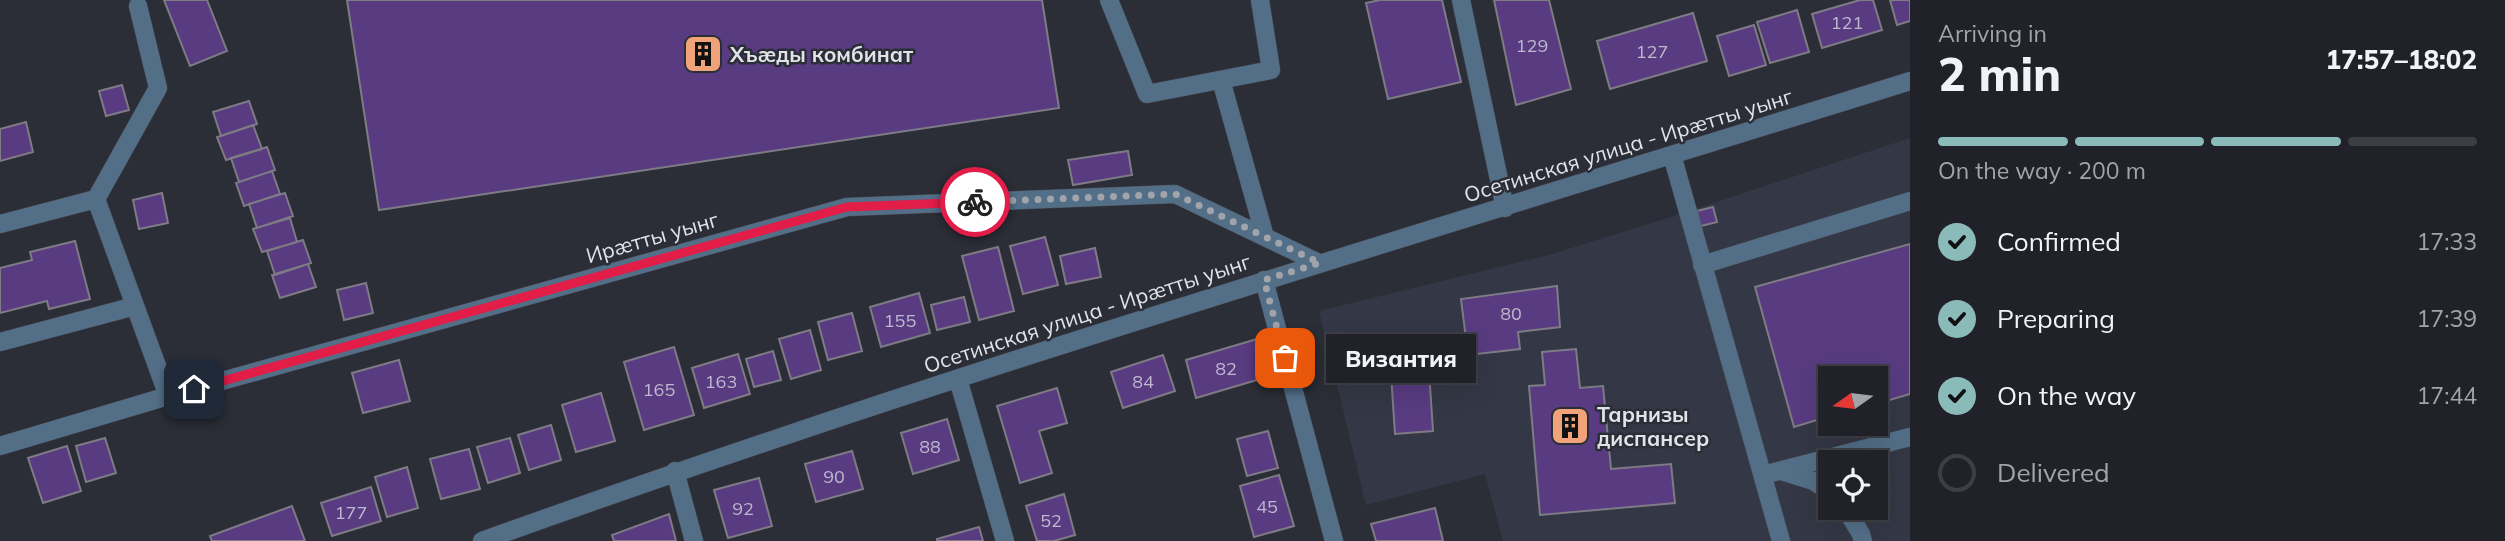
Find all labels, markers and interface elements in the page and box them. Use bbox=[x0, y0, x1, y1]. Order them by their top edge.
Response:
house number: 121 bbox=[1831, 11, 1863, 34]
text: Arriving in bbox=[1938, 19, 2047, 48]
building icon: Хъæды комбинат bbox=[682, 33, 724, 75]
house number: 129 bbox=[1516, 34, 1548, 57]
house number: 127 bbox=[1636, 40, 1668, 63]
place label: Хъæды комбинат bbox=[729, 41, 914, 67]
text: 17:57–18:02 bbox=[2326, 43, 2477, 76]
text: 2 min bbox=[1938, 45, 2061, 103]
street label: Осетинская улица - Ирæтты уынг bbox=[1461, 82, 1796, 207]
text: On the way · 200 m bbox=[1938, 156, 2146, 185]
courier bbox=[940, 167, 1010, 237]
icon: bike bbox=[956, 183, 994, 221]
street label: Ирæтты уынг bbox=[583, 206, 722, 268]
icon: check bbox=[1938, 223, 1976, 261]
text: Confirmed bbox=[1997, 225, 2121, 258]
text: 17:33 bbox=[2417, 227, 2477, 256]
street label: Осетинская улица - Ирæтты уынг bbox=[920, 248, 1254, 378]
icon: check bbox=[1938, 300, 1976, 338]
house number: 80 bbox=[1500, 302, 1522, 325]
text: Preparing bbox=[1997, 302, 2115, 335]
text: 17:39 bbox=[2417, 304, 2477, 333]
house number: 155 bbox=[884, 309, 916, 332]
pin bbox=[1255, 328, 1315, 388]
callout: Византия bbox=[1327, 334, 1478, 382]
icon: bag bbox=[1266, 339, 1304, 377]
text: Византия bbox=[1345, 344, 1457, 373]
house number: 82 bbox=[1215, 357, 1237, 380]
pin bbox=[164, 359, 224, 419]
north arrow bbox=[1818, 366, 1888, 436]
map controls bbox=[1818, 366, 1888, 520]
icon: home bbox=[175, 370, 213, 408]
house number: 163 bbox=[705, 370, 737, 393]
house number: 84 bbox=[1132, 370, 1154, 393]
icon: check bbox=[1938, 377, 1976, 415]
house number: 165 bbox=[643, 378, 675, 401]
text: On the way bbox=[1997, 379, 2136, 412]
text: 17:44 bbox=[2417, 381, 2477, 410]
place label: Тарнизы диспансер bbox=[1597, 401, 1709, 451]
building icon: Тарнизы диспансер bbox=[1549, 405, 1591, 447]
house number: 88 bbox=[919, 435, 941, 458]
button: locate bbox=[1818, 450, 1888, 520]
text: Delivered bbox=[1997, 456, 2110, 489]
house number: 90 bbox=[823, 465, 845, 488]
house number: 45 bbox=[1256, 495, 1278, 518]
house number: 92 bbox=[732, 497, 754, 520]
house number: 177 bbox=[335, 501, 367, 524]
house number: 52 bbox=[1040, 509, 1062, 532]

